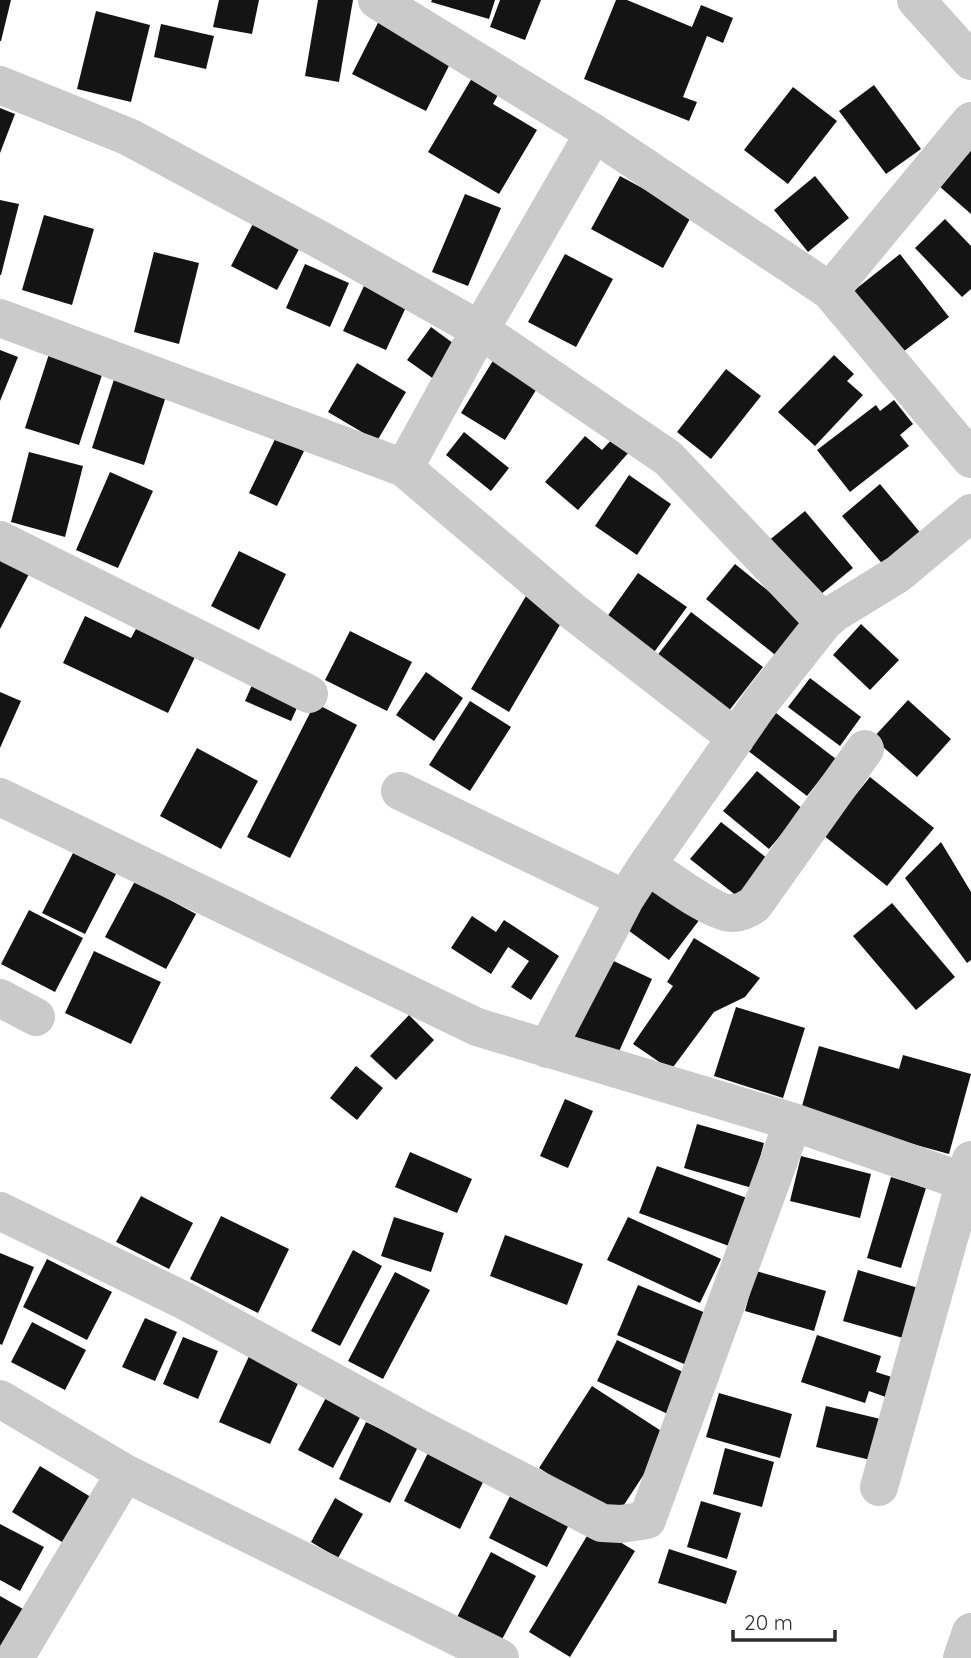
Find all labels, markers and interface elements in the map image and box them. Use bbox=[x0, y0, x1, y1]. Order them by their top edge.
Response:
scale bar bbox=[733, 1598, 834, 1642]
text: 20 m bbox=[744, 1609, 793, 1635]

